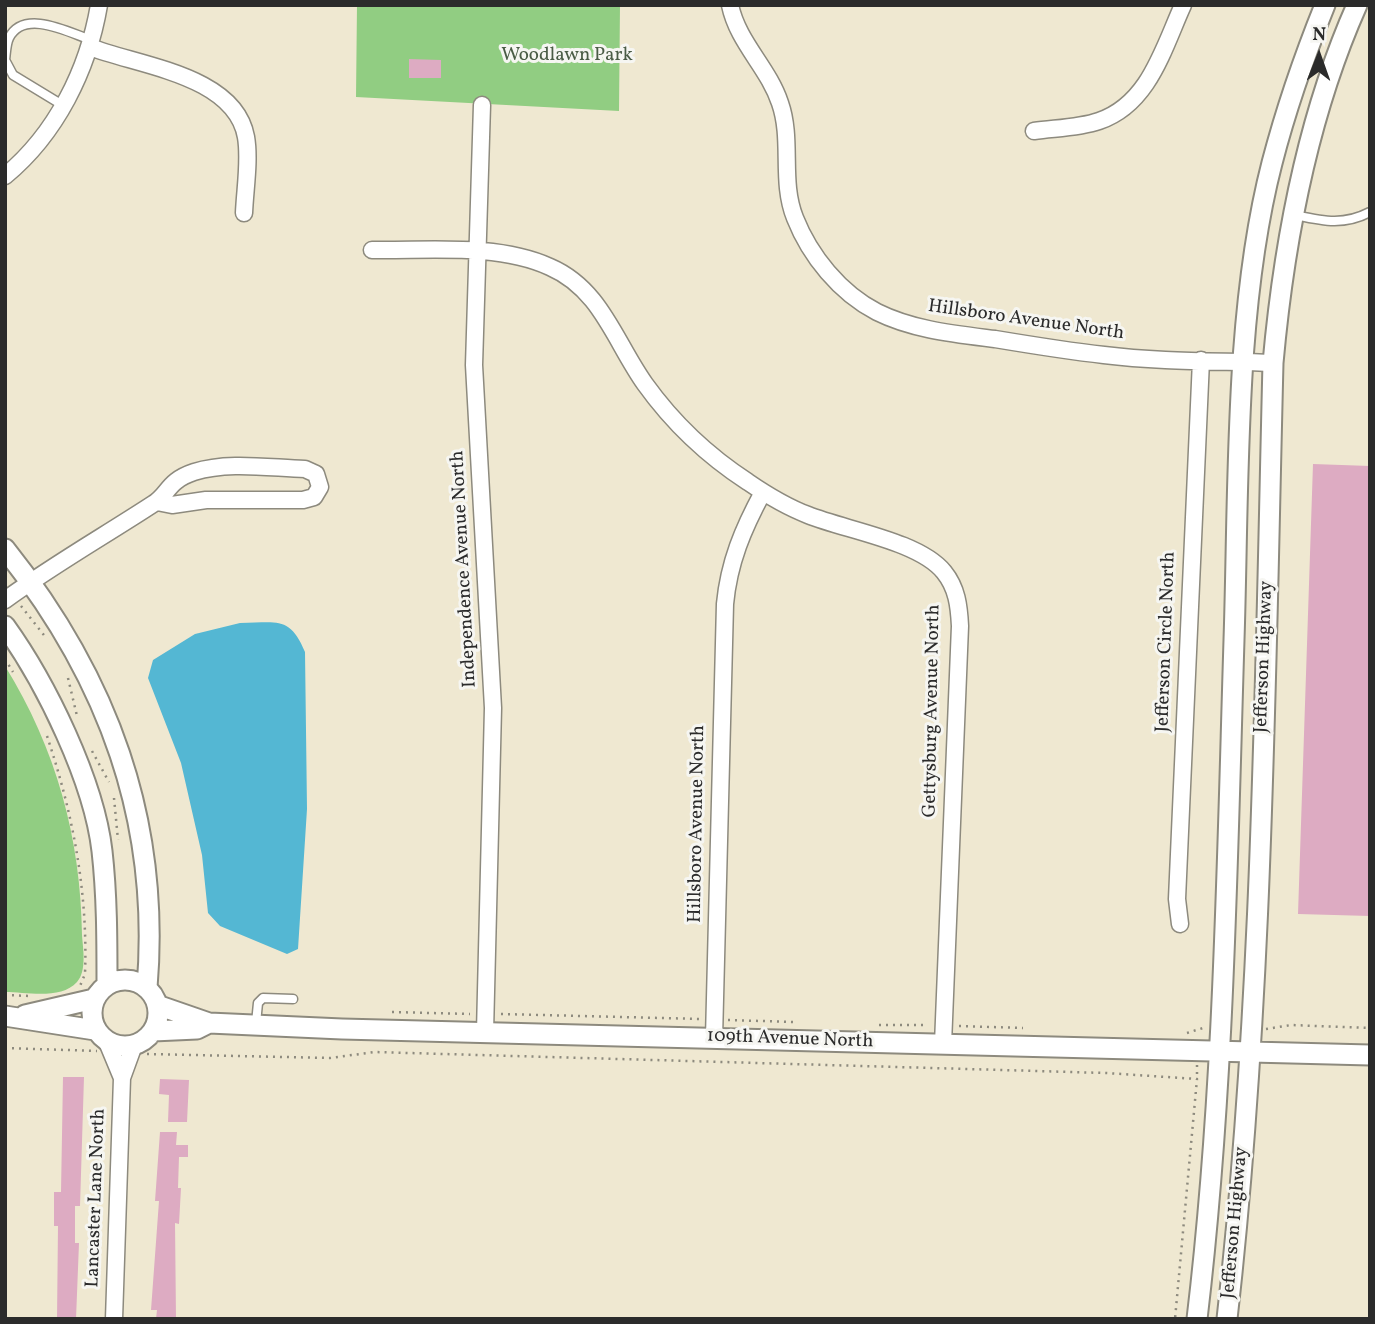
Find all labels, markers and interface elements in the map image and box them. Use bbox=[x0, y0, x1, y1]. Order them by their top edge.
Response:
north arrow bbox=[1284, 21, 1354, 91]
text: N bbox=[1312, 22, 1326, 48]
park label: Woodlawn Park bbox=[501, 46, 633, 68]
street label: Hillsboro Avenue North bbox=[926, 296, 1126, 346]
street label: Independence Avenue North bbox=[447, 450, 483, 688]
street label: Jefferson Circle North bbox=[1152, 551, 1182, 733]
street label: Jefferson Highway bbox=[1251, 580, 1279, 734]
street label: Gettysburg Avenue North bbox=[920, 604, 946, 818]
street label: Hillsboro Avenue North bbox=[685, 725, 711, 923]
street label: 109th Avenue North bbox=[706, 1026, 874, 1054]
street label: Lancaster Lane North bbox=[82, 1108, 112, 1288]
street label: Jefferson Highway bbox=[1218, 1146, 1254, 1300]

